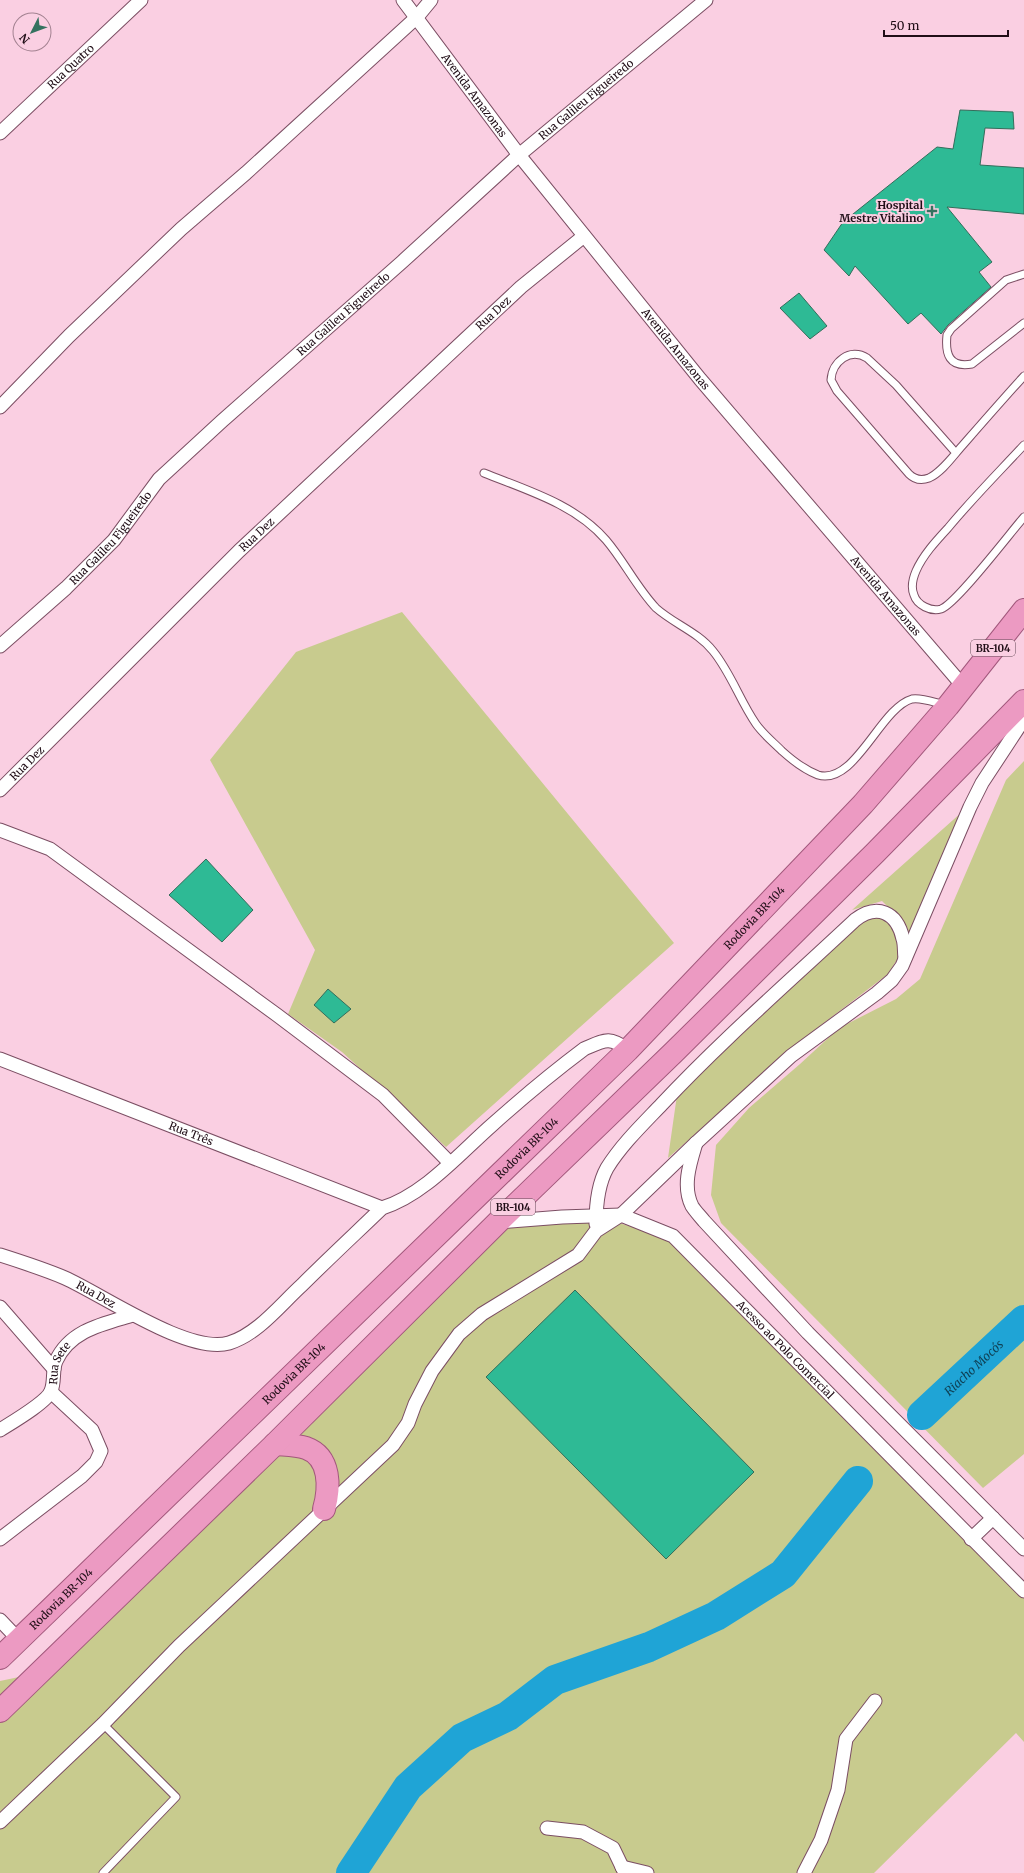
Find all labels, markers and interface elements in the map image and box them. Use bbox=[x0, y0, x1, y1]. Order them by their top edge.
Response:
north arrow bbox=[12, 12, 52, 52]
scale bar bbox=[884, 12, 1008, 38]
text: 50 m bbox=[890, 18, 919, 33]
text: N bbox=[16, 31, 33, 47]
street label: Rua Quatro bbox=[44, 41, 97, 92]
street label: Avenida Amazonas bbox=[438, 50, 510, 140]
street label: Rua Galileu Figueiredo bbox=[536, 56, 637, 143]
place label: Hospital Mestre Vitalino bbox=[839, 198, 923, 225]
marker: Hospital Mestre Vitalino bbox=[926, 205, 938, 217]
street label: Rua Galileu Figueiredo bbox=[294, 269, 393, 359]
street label: Rua Dez bbox=[473, 293, 514, 333]
street label: Avenida Amazonas bbox=[638, 305, 713, 392]
street label: Rua Galileu Figueiredo bbox=[66, 488, 155, 588]
street label: Rua Dez bbox=[236, 515, 277, 554]
street label: Avenida Amazonas bbox=[847, 552, 924, 639]
road number: BR-104 bbox=[971, 640, 1015, 656]
street label: Rua Dez bbox=[7, 743, 47, 783]
street label: Rodovia BR-104 bbox=[721, 883, 788, 952]
street label: Rodovia BR-104 bbox=[492, 1114, 561, 1182]
street label: Rua Três bbox=[167, 1119, 215, 1148]
road number: BR-104 bbox=[491, 1199, 535, 1215]
street label: Rua Dez bbox=[74, 1278, 118, 1311]
street label: Acesso ao Polo Comercial bbox=[733, 1297, 837, 1402]
water label: Riacho Mocós bbox=[941, 1336, 1006, 1398]
street label: Rua Sete bbox=[46, 1339, 73, 1385]
street label: Rodovia BR-104 bbox=[259, 1340, 329, 1407]
street label: Rodovia BR-104 bbox=[27, 1565, 96, 1633]

